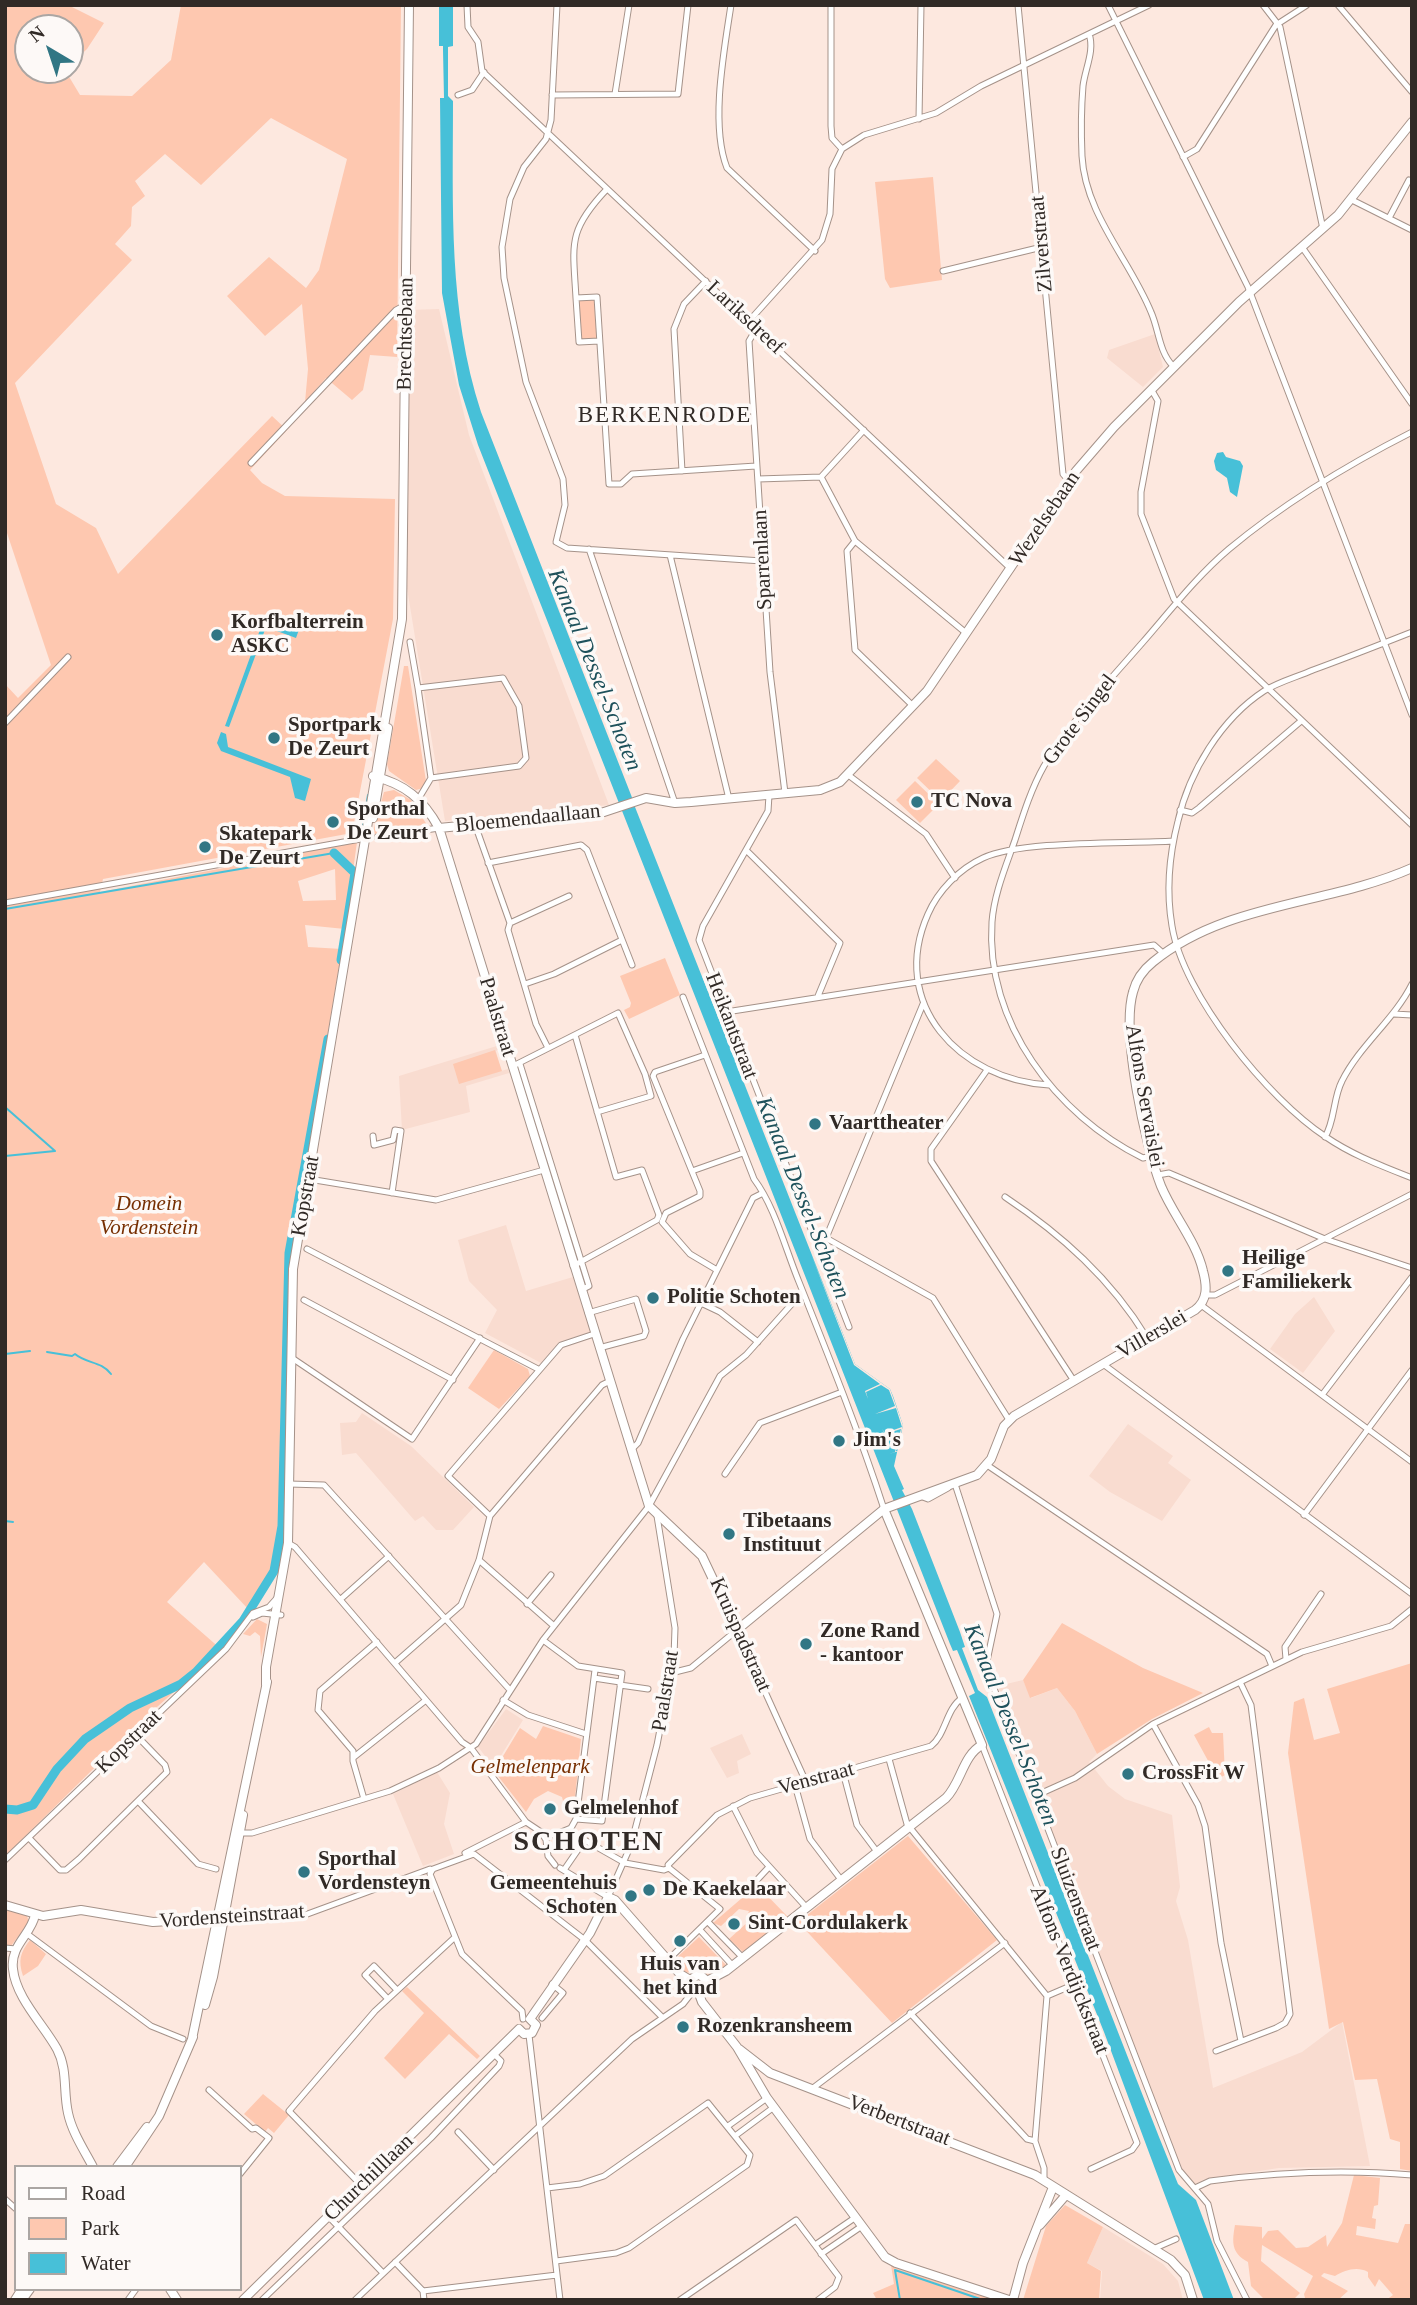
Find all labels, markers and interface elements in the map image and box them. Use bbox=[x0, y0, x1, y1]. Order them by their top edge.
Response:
north arrow bbox=[14, 14, 84, 84]
text: N bbox=[25, 21, 49, 46]
street label: Zilverstraat bbox=[1025, 195, 1059, 293]
street label: Lariksdreef bbox=[701, 276, 789, 360]
street label: Brechtsebaan bbox=[392, 277, 420, 391]
district label: BERKENRODE bbox=[579, 402, 751, 430]
street label: Wezelsebaan bbox=[1004, 467, 1086, 571]
street label: Sparrenlaan bbox=[748, 509, 778, 611]
water label: Kanaal Dessel-Schoten bbox=[541, 565, 647, 775]
place label: Korfbalterrein ASKC bbox=[231, 610, 364, 660]
marker: Korfbalterrein ASKC bbox=[209, 627, 225, 643]
street label: Grote Singel bbox=[1038, 670, 1122, 770]
place label: Sportpark De Zeurt bbox=[288, 713, 381, 763]
marker: Sportpark De Zeurt bbox=[266, 730, 282, 746]
place label: TC Nova bbox=[931, 789, 1012, 815]
marker: TC Nova bbox=[909, 794, 925, 810]
place label: Sporthal De Zeurt bbox=[347, 797, 428, 847]
street label: Bloemendaallaan bbox=[454, 799, 602, 839]
marker: Sporthal De Zeurt bbox=[325, 814, 341, 830]
place label: Skatepark De Zeurt bbox=[219, 822, 312, 872]
marker: Skatepark De Zeurt bbox=[197, 839, 213, 855]
street label: Heikantstraat bbox=[699, 969, 763, 1083]
street label: Paalstraat bbox=[473, 974, 521, 1060]
street label: Alfons Servaislei bbox=[1119, 1022, 1169, 1170]
water label: Kanaal Dessel-Schoten bbox=[749, 1093, 855, 1303]
place label: Vaarttheater bbox=[829, 1111, 944, 1137]
marker: Vaarttheater bbox=[807, 1116, 823, 1132]
street label: Kopstraat bbox=[287, 1154, 325, 1238]
park label: Domein Vordenstein bbox=[100, 1191, 198, 1241]
place label: Heilige Familiekerk bbox=[1242, 1246, 1352, 1296]
marker: Heilige Familiekerk bbox=[1220, 1263, 1236, 1279]
place label: Politie Schoten bbox=[667, 1285, 801, 1311]
marker: Politie Schoten bbox=[645, 1290, 661, 1306]
street label: Villerslei bbox=[1112, 1305, 1192, 1365]
place label: Jim's bbox=[853, 1428, 901, 1454]
marker: Jim's bbox=[831, 1433, 847, 1449]
place label: Tibetaans Instituut bbox=[743, 1509, 831, 1559]
marker: Tibetaans Instituut bbox=[721, 1526, 737, 1542]
street label: Kruispadstraat bbox=[704, 1574, 776, 1696]
place label: Zone Rand - kantoor bbox=[820, 1619, 920, 1669]
water label: Kanaal Dessel-Schoten bbox=[957, 1620, 1063, 1830]
marker: Zone Rand - kantoor bbox=[798, 1636, 814, 1652]
street label: Paalstraat bbox=[647, 1649, 685, 1733]
street label: Kopstraat bbox=[91, 1705, 167, 1779]
park label: Gelmelenpark bbox=[471, 1754, 589, 1780]
street label: Venstraat bbox=[775, 1757, 857, 1801]
place label: CrossFit W bbox=[1142, 1761, 1245, 1787]
marker: CrossFit W bbox=[1120, 1766, 1136, 1782]
place label: Gelmelenhof bbox=[564, 1796, 678, 1822]
marker: Gelmelenhof bbox=[542, 1801, 558, 1817]
district label: SCHOTEN bbox=[514, 1826, 664, 1860]
street label: Sluizenstraat bbox=[1044, 1844, 1106, 1954]
place label: Sporthal Vordensteyn bbox=[318, 1847, 430, 1897]
marker: Sporthal Vordensteyn bbox=[296, 1864, 312, 1880]
place label: Gemeentehuis Schoten bbox=[490, 1871, 617, 1921]
place label: De Kaekelaar bbox=[663, 1877, 786, 1903]
marker: De Kaekelaar bbox=[641, 1882, 657, 1898]
street label: Alfons Verdijckstraat bbox=[1024, 1882, 1114, 2058]
marker: Gemeentehuis Schoten bbox=[623, 1888, 639, 1904]
street label: Vordensteinstraat bbox=[159, 1899, 305, 1935]
place label: Sint-Cordulakerk bbox=[748, 1911, 908, 1937]
marker: Sint-Cordulakerk bbox=[726, 1916, 742, 1932]
marker: Huis van het kind bbox=[672, 1933, 688, 1949]
place label: Huis van het kind bbox=[640, 1952, 720, 2002]
place label: Rozenkransheem bbox=[697, 2014, 852, 2040]
marker: Rozenkransheem bbox=[675, 2019, 691, 2035]
street label: Verbertstraat bbox=[844, 2090, 954, 2152]
street label: Churchilllaan bbox=[319, 2129, 419, 2227]
legend bbox=[14, 2165, 242, 2291]
text: Road bbox=[81, 2181, 125, 2205]
text: Park bbox=[81, 2216, 120, 2240]
text: Water bbox=[81, 2251, 131, 2275]

